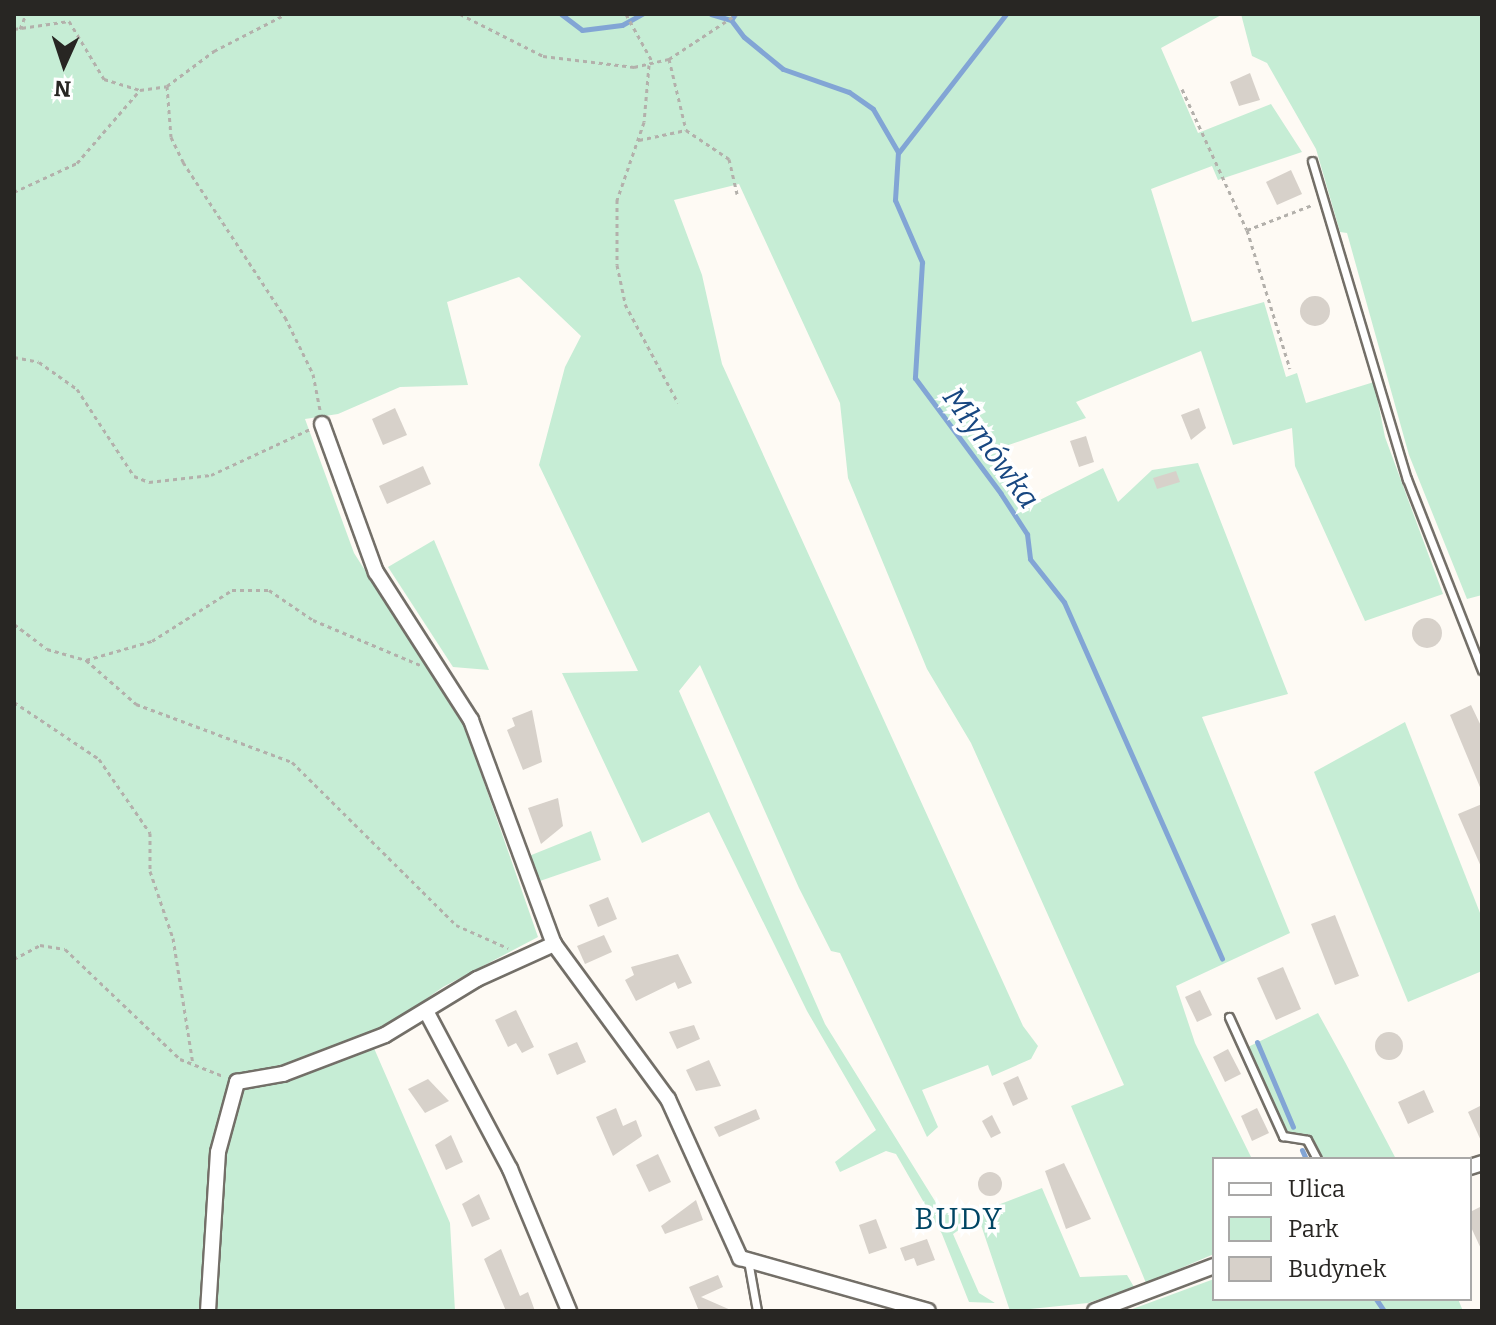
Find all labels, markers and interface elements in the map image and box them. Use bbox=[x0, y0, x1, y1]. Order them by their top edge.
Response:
north arrow bbox=[24, 24, 104, 104]
text: N bbox=[54, 75, 72, 102]
water label: Młynówka bbox=[935, 381, 1047, 515]
legend bbox=[1212, 1157, 1472, 1301]
text: Ulica bbox=[1288, 1175, 1345, 1203]
district label: BUDY bbox=[914, 1201, 1004, 1237]
text: Park bbox=[1288, 1215, 1339, 1243]
text: Budynek bbox=[1288, 1255, 1386, 1283]

